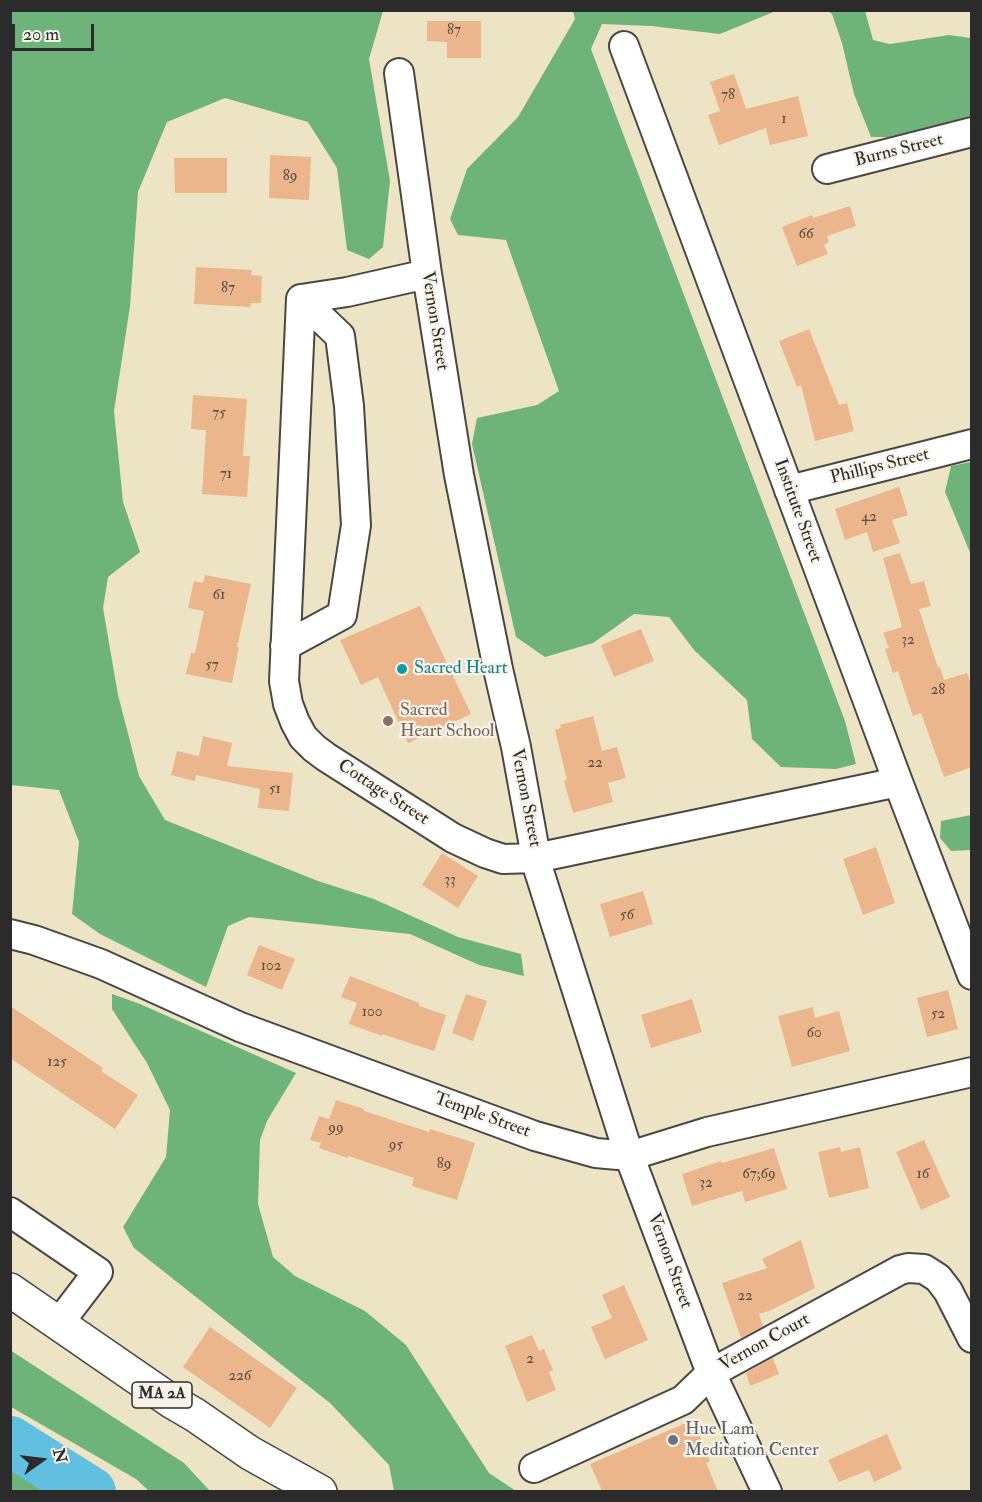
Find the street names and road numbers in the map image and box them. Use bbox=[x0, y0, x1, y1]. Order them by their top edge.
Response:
street label: Burns Street bbox=[853, 130, 945, 172]
street label: Vernon Street bbox=[416, 270, 452, 372]
street label: Phillips Street bbox=[828, 444, 932, 490]
street label: Institute Street bbox=[768, 456, 826, 566]
street label: Vernon Street bbox=[505, 747, 545, 849]
street label: Cottage Street bbox=[333, 755, 433, 831]
street label: Temple Street bbox=[431, 1089, 533, 1143]
street label: Vernon Street bbox=[642, 1210, 696, 1312]
street label: Vernon Court bbox=[716, 1309, 814, 1377]
road number: MA 2A bbox=[132, 1382, 192, 1408]

